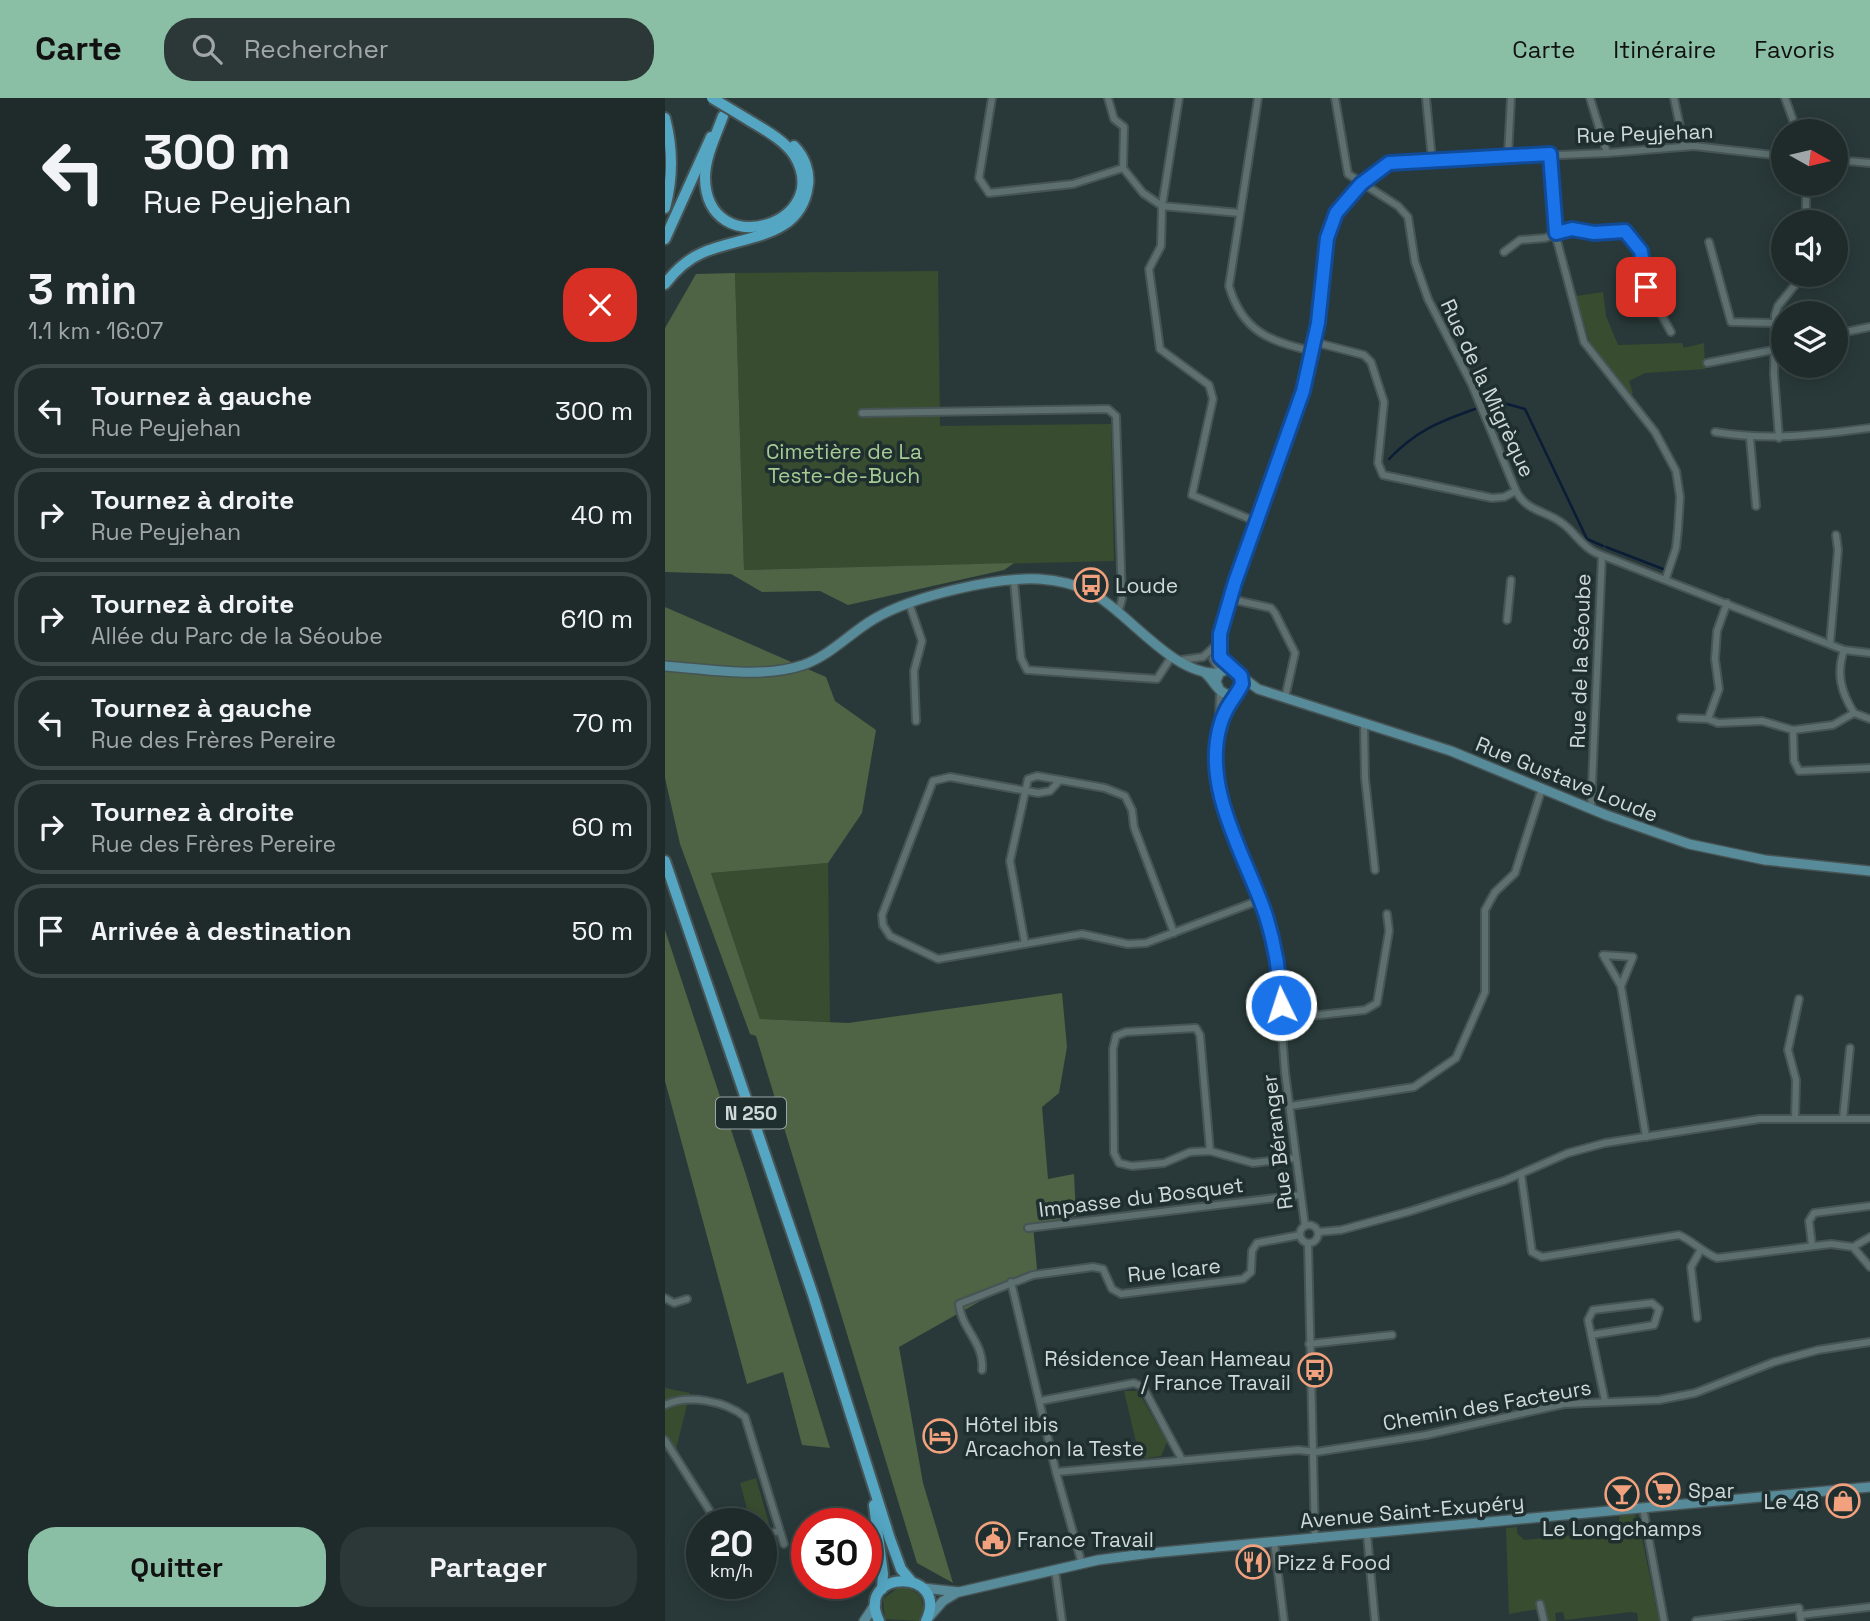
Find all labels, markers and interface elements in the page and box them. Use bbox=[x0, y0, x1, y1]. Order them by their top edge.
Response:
search box bbox=[164, 18, 654, 81]
text: Carte bbox=[35, 28, 122, 70]
icon: search bbox=[188, 30, 226, 68]
text: Rechercher bbox=[244, 32, 389, 66]
text: Carte bbox=[1512, 34, 1575, 65]
text: Itinéraire bbox=[1613, 34, 1716, 65]
text: Favoris bbox=[1754, 34, 1835, 65]
street label: Rue Peyjehan bbox=[1576, 117, 1714, 149]
north arrow bbox=[1771, 119, 1848, 196]
map controls bbox=[1771, 119, 1848, 378]
text: 300 m bbox=[143, 121, 291, 183]
icon: left bbox=[28, 126, 119, 217]
text: Rue Peyjehan bbox=[143, 182, 352, 222]
button: sound bbox=[1771, 210, 1848, 287]
pin bbox=[1616, 257, 1676, 317]
text: 3 min bbox=[28, 263, 137, 316]
button: close bbox=[563, 268, 637, 342]
icon: arrive bbox=[1627, 268, 1665, 306]
street label: Rue de la Migrèque bbox=[1435, 295, 1541, 481]
button: layers bbox=[1771, 301, 1848, 378]
text: 1.1 km · 16:07 bbox=[28, 316, 163, 346]
text: Tournez à gauche bbox=[91, 379, 312, 413]
icon: left bbox=[32, 392, 70, 430]
text: 300 m bbox=[555, 394, 633, 428]
text: Rue Peyjehan bbox=[91, 413, 241, 443]
park label: Cimetière de La Teste-de-Buch bbox=[766, 438, 922, 489]
text: Tournez à droite bbox=[91, 483, 294, 517]
icon: right bbox=[32, 496, 70, 534]
text: 40 m bbox=[571, 498, 633, 532]
text: Rue Peyjehan bbox=[91, 517, 241, 547]
bus stop icon: Loude bbox=[1072, 566, 1110, 604]
place label: Loude bbox=[1115, 572, 1178, 599]
street label: Rue de la Séoube bbox=[1563, 573, 1597, 749]
text: Tournez à droite bbox=[91, 587, 294, 621]
icon: right bbox=[32, 600, 70, 638]
text: 610 m bbox=[561, 602, 633, 636]
text: Allée du Parc de la Séoube bbox=[91, 621, 383, 651]
text: Tournez à gauche bbox=[91, 691, 312, 725]
icon: left bbox=[32, 704, 70, 742]
text: 70 m bbox=[573, 706, 633, 740]
text: Rue des Frères Pereire bbox=[91, 725, 336, 755]
street label: Rue Gustave Loude bbox=[1472, 730, 1662, 828]
text: Tournez à droite bbox=[91, 795, 294, 829]
icon: right bbox=[32, 808, 70, 846]
text: 60 m bbox=[571, 810, 633, 844]
text: Rue des Frères Pereire bbox=[91, 829, 336, 859]
icon: arrive bbox=[32, 912, 70, 950]
text: Arrivée à destination bbox=[91, 914, 352, 948]
text: 50 m bbox=[572, 914, 633, 948]
position arrow bbox=[1244, 968, 1318, 1042]
street label: Rue Béranger bbox=[1255, 1072, 1299, 1211]
road number: N 250 bbox=[716, 1098, 786, 1128]
street label: Impasse du Bosquet bbox=[1037, 1171, 1245, 1223]
street label: Rue Icare bbox=[1126, 1252, 1222, 1288]
place label: Résidence Jean Hameau / France Travail bbox=[1044, 1345, 1291, 1396]
bus stop icon: Résidence Jean Hameau / France Travail bbox=[1296, 1351, 1334, 1389]
street label: Chemin des Facteurs bbox=[1381, 1373, 1593, 1437]
place label: Hôtel ibis Arcachon la Teste bbox=[965, 1411, 1144, 1462]
hotel icon: Hôtel ibis Arcachon la Teste bbox=[921, 1417, 959, 1455]
supermarket icon: Spar bbox=[1644, 1471, 1682, 1509]
bar icon: Le Longchamps bbox=[1603, 1475, 1641, 1513]
place label: Spar bbox=[1688, 1477, 1734, 1504]
shop icon: Le 48 bbox=[1824, 1482, 1862, 1520]
street label: Avenue Saint-Exupéry bbox=[1299, 1488, 1525, 1534]
place label: Le 48 bbox=[1764, 1488, 1819, 1515]
speed limit sign: 30 bbox=[791, 1508, 882, 1599]
place label: Le Longchamps bbox=[1542, 1515, 1702, 1542]
public building icon: France Travail bbox=[974, 1520, 1012, 1558]
text: 20 bbox=[710, 1522, 753, 1566]
place label: France Travail bbox=[1017, 1526, 1154, 1553]
button: Quitter bbox=[28, 1527, 326, 1607]
button: Partager bbox=[340, 1527, 637, 1607]
restaurant icon: Pizz & Food bbox=[1234, 1543, 1272, 1581]
place label: Pizz & Food bbox=[1277, 1549, 1391, 1576]
text: km/h bbox=[710, 1559, 753, 1582]

